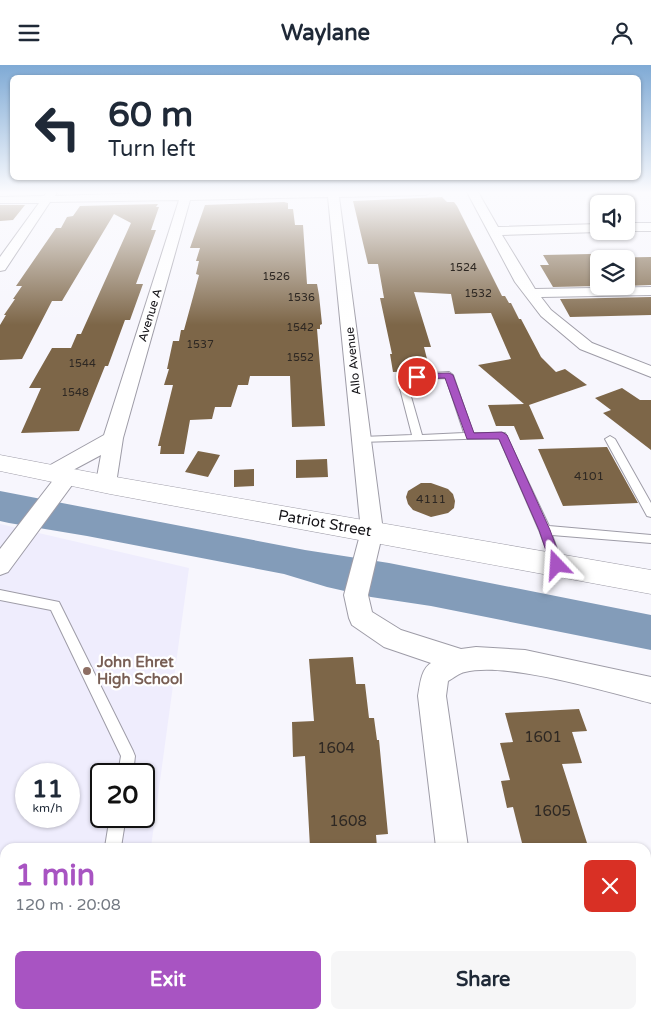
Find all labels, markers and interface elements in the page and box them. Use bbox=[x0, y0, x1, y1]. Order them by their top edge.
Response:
icon: menu bbox=[15, 19, 43, 47]
icon: person bbox=[608, 19, 636, 47]
text: Waylane bbox=[281, 20, 370, 46]
text: 60 m bbox=[108, 94, 193, 136]
icon: left bbox=[25, 95, 90, 160]
text: Turn left bbox=[108, 136, 196, 162]
map controls bbox=[590, 195, 635, 295]
button: sound bbox=[590, 195, 635, 240]
button: layers bbox=[590, 250, 635, 295]
house number: 1524 bbox=[449, 261, 477, 274]
house number: 1526 bbox=[262, 270, 290, 283]
street label: Avenue A bbox=[135, 287, 165, 343]
house number: 1532 bbox=[464, 287, 492, 300]
house number: 1536 bbox=[287, 291, 315, 304]
house number: 1542 bbox=[286, 321, 314, 334]
street label: Allo Avenue bbox=[342, 326, 364, 396]
house number: 1537 bbox=[186, 338, 214, 351]
house number: 1552 bbox=[286, 351, 314, 364]
pin bbox=[396, 356, 438, 398]
house number: 1544 bbox=[68, 357, 96, 370]
icon: arrive bbox=[403, 363, 431, 391]
house number: 1548 bbox=[61, 386, 89, 399]
house number: 4101 bbox=[574, 469, 604, 483]
house number: 4111 bbox=[416, 492, 446, 506]
street label: Patriot Street bbox=[277, 506, 373, 540]
position arrow bbox=[530, 538, 582, 590]
place label: John Ehret High School bbox=[96, 653, 183, 689]
marker: John Ehret High School bbox=[81, 665, 93, 677]
house number: 1601 bbox=[524, 728, 562, 746]
house number: 1604 bbox=[317, 739, 355, 757]
speed limit sign: 20 bbox=[90, 763, 155, 828]
text: 11 bbox=[32, 774, 63, 804]
text: km/h bbox=[32, 801, 63, 815]
house number: 1605 bbox=[533, 802, 571, 820]
house number: 1608 bbox=[329, 812, 367, 830]
text: 1 min bbox=[15, 857, 95, 894]
button: close bbox=[584, 860, 636, 912]
text: 120 m · 20:08 bbox=[15, 895, 121, 915]
button: Exit bbox=[15, 951, 321, 1009]
button: Share bbox=[331, 951, 636, 1009]

